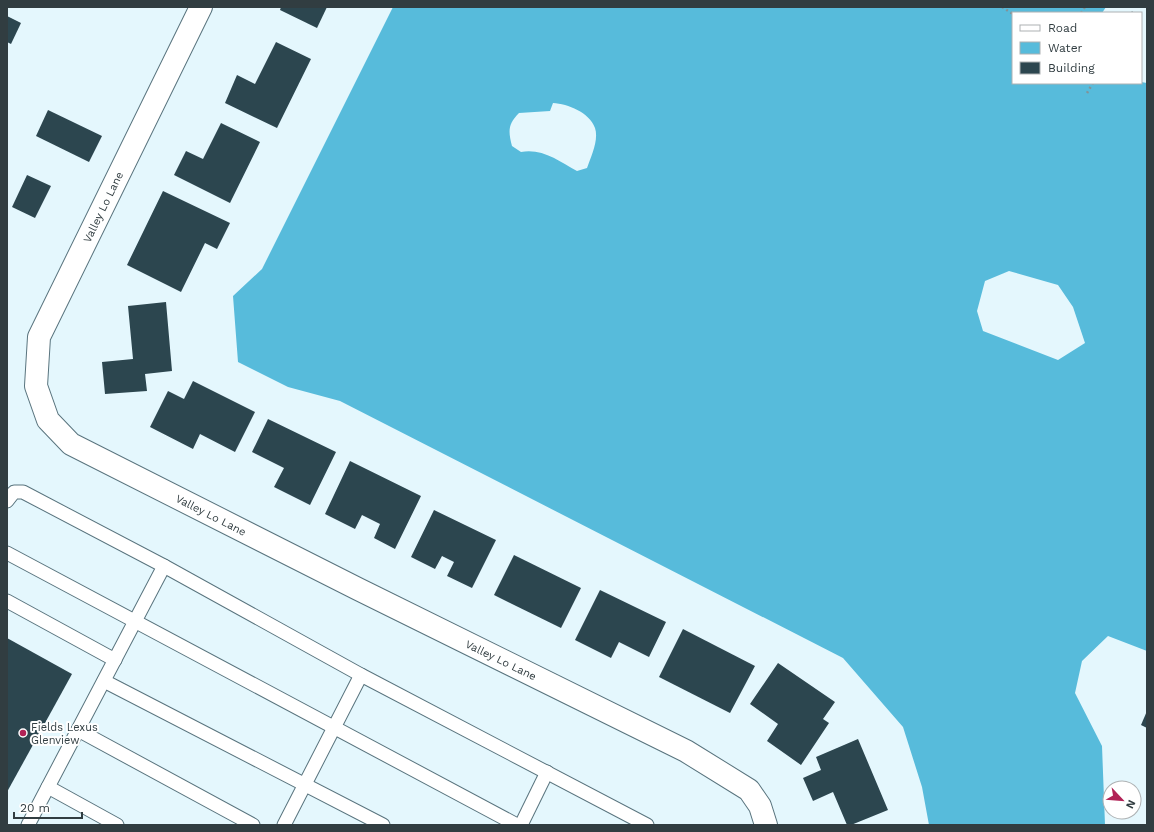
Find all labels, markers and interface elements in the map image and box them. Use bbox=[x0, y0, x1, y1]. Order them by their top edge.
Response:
legend bbox=[1012, 12, 1142, 84]
text: Road bbox=[1048, 21, 1077, 35]
text: Water bbox=[1048, 41, 1083, 55]
text: Building bbox=[1048, 61, 1095, 75]
street label: Valley Lo Lane bbox=[81, 170, 126, 245]
street label: Valley Lo Lane bbox=[173, 492, 248, 539]
street label: Valley Lo Lane bbox=[463, 638, 538, 683]
place label: Fields Lexus Glenview bbox=[31, 721, 98, 747]
marker: Fields Lexus Glenview bbox=[18, 728, 28, 738]
north arrow bbox=[1102, 780, 1142, 820]
scale bar bbox=[14, 794, 82, 820]
text: N bbox=[1123, 798, 1138, 811]
text: 20 m bbox=[20, 801, 50, 815]

